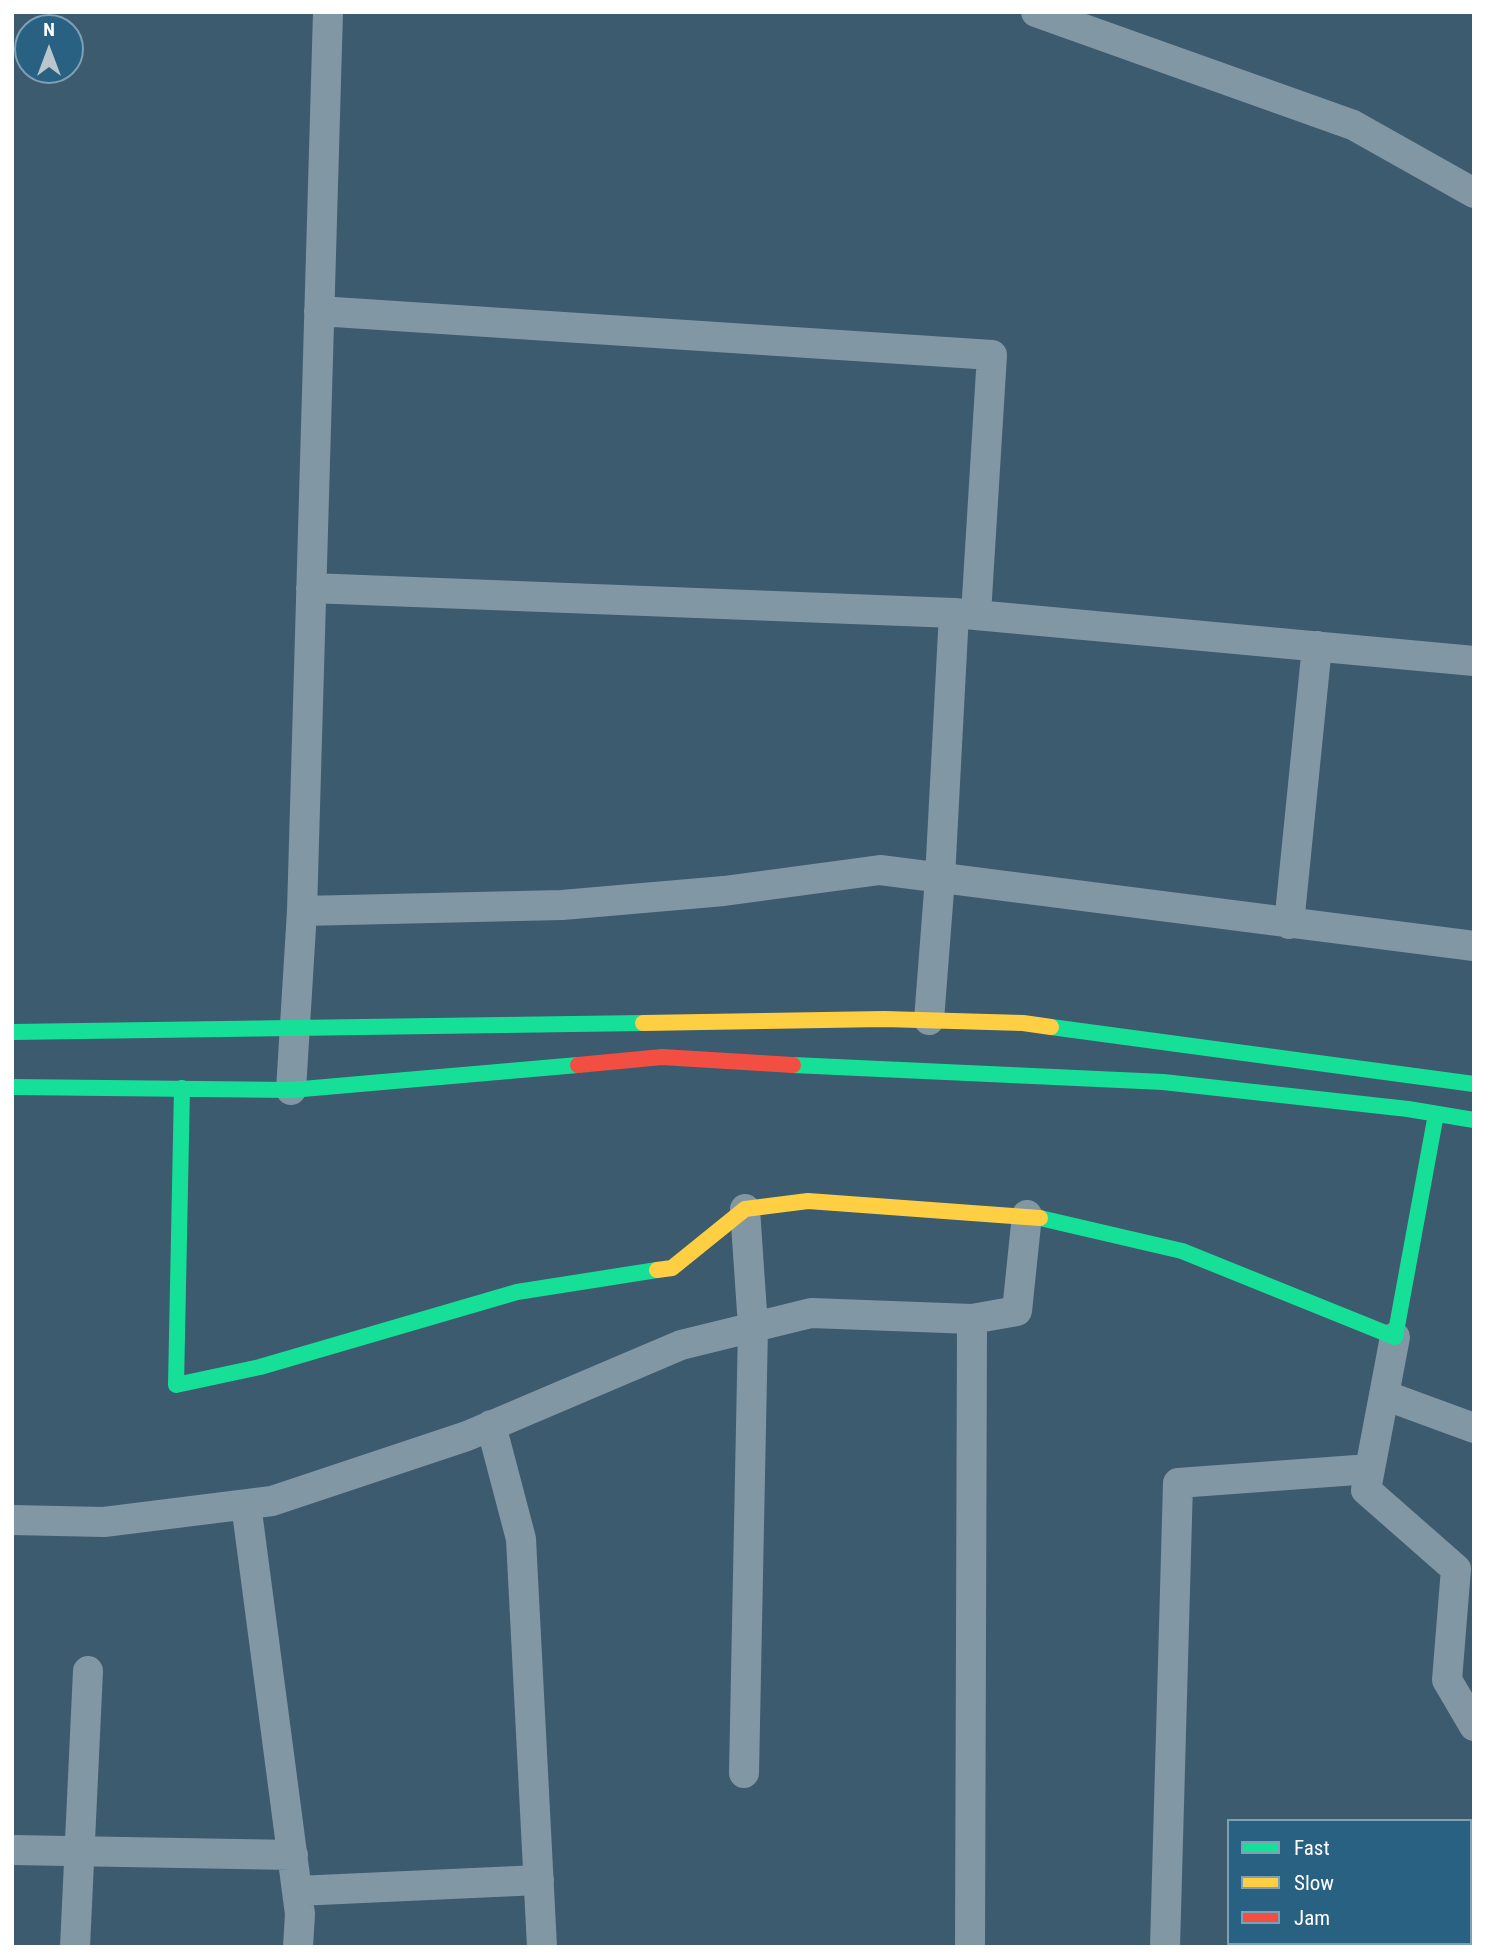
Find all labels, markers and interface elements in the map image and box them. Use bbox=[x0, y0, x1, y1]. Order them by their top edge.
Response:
north arrow bbox=[14, 14, 84, 84]
text: N bbox=[43, 18, 55, 41]
legend bbox=[1227, 1819, 1472, 1945]
text: Fast bbox=[1294, 1836, 1330, 1860]
text: Slow bbox=[1294, 1871, 1334, 1895]
text: Jam bbox=[1294, 1906, 1330, 1930]

